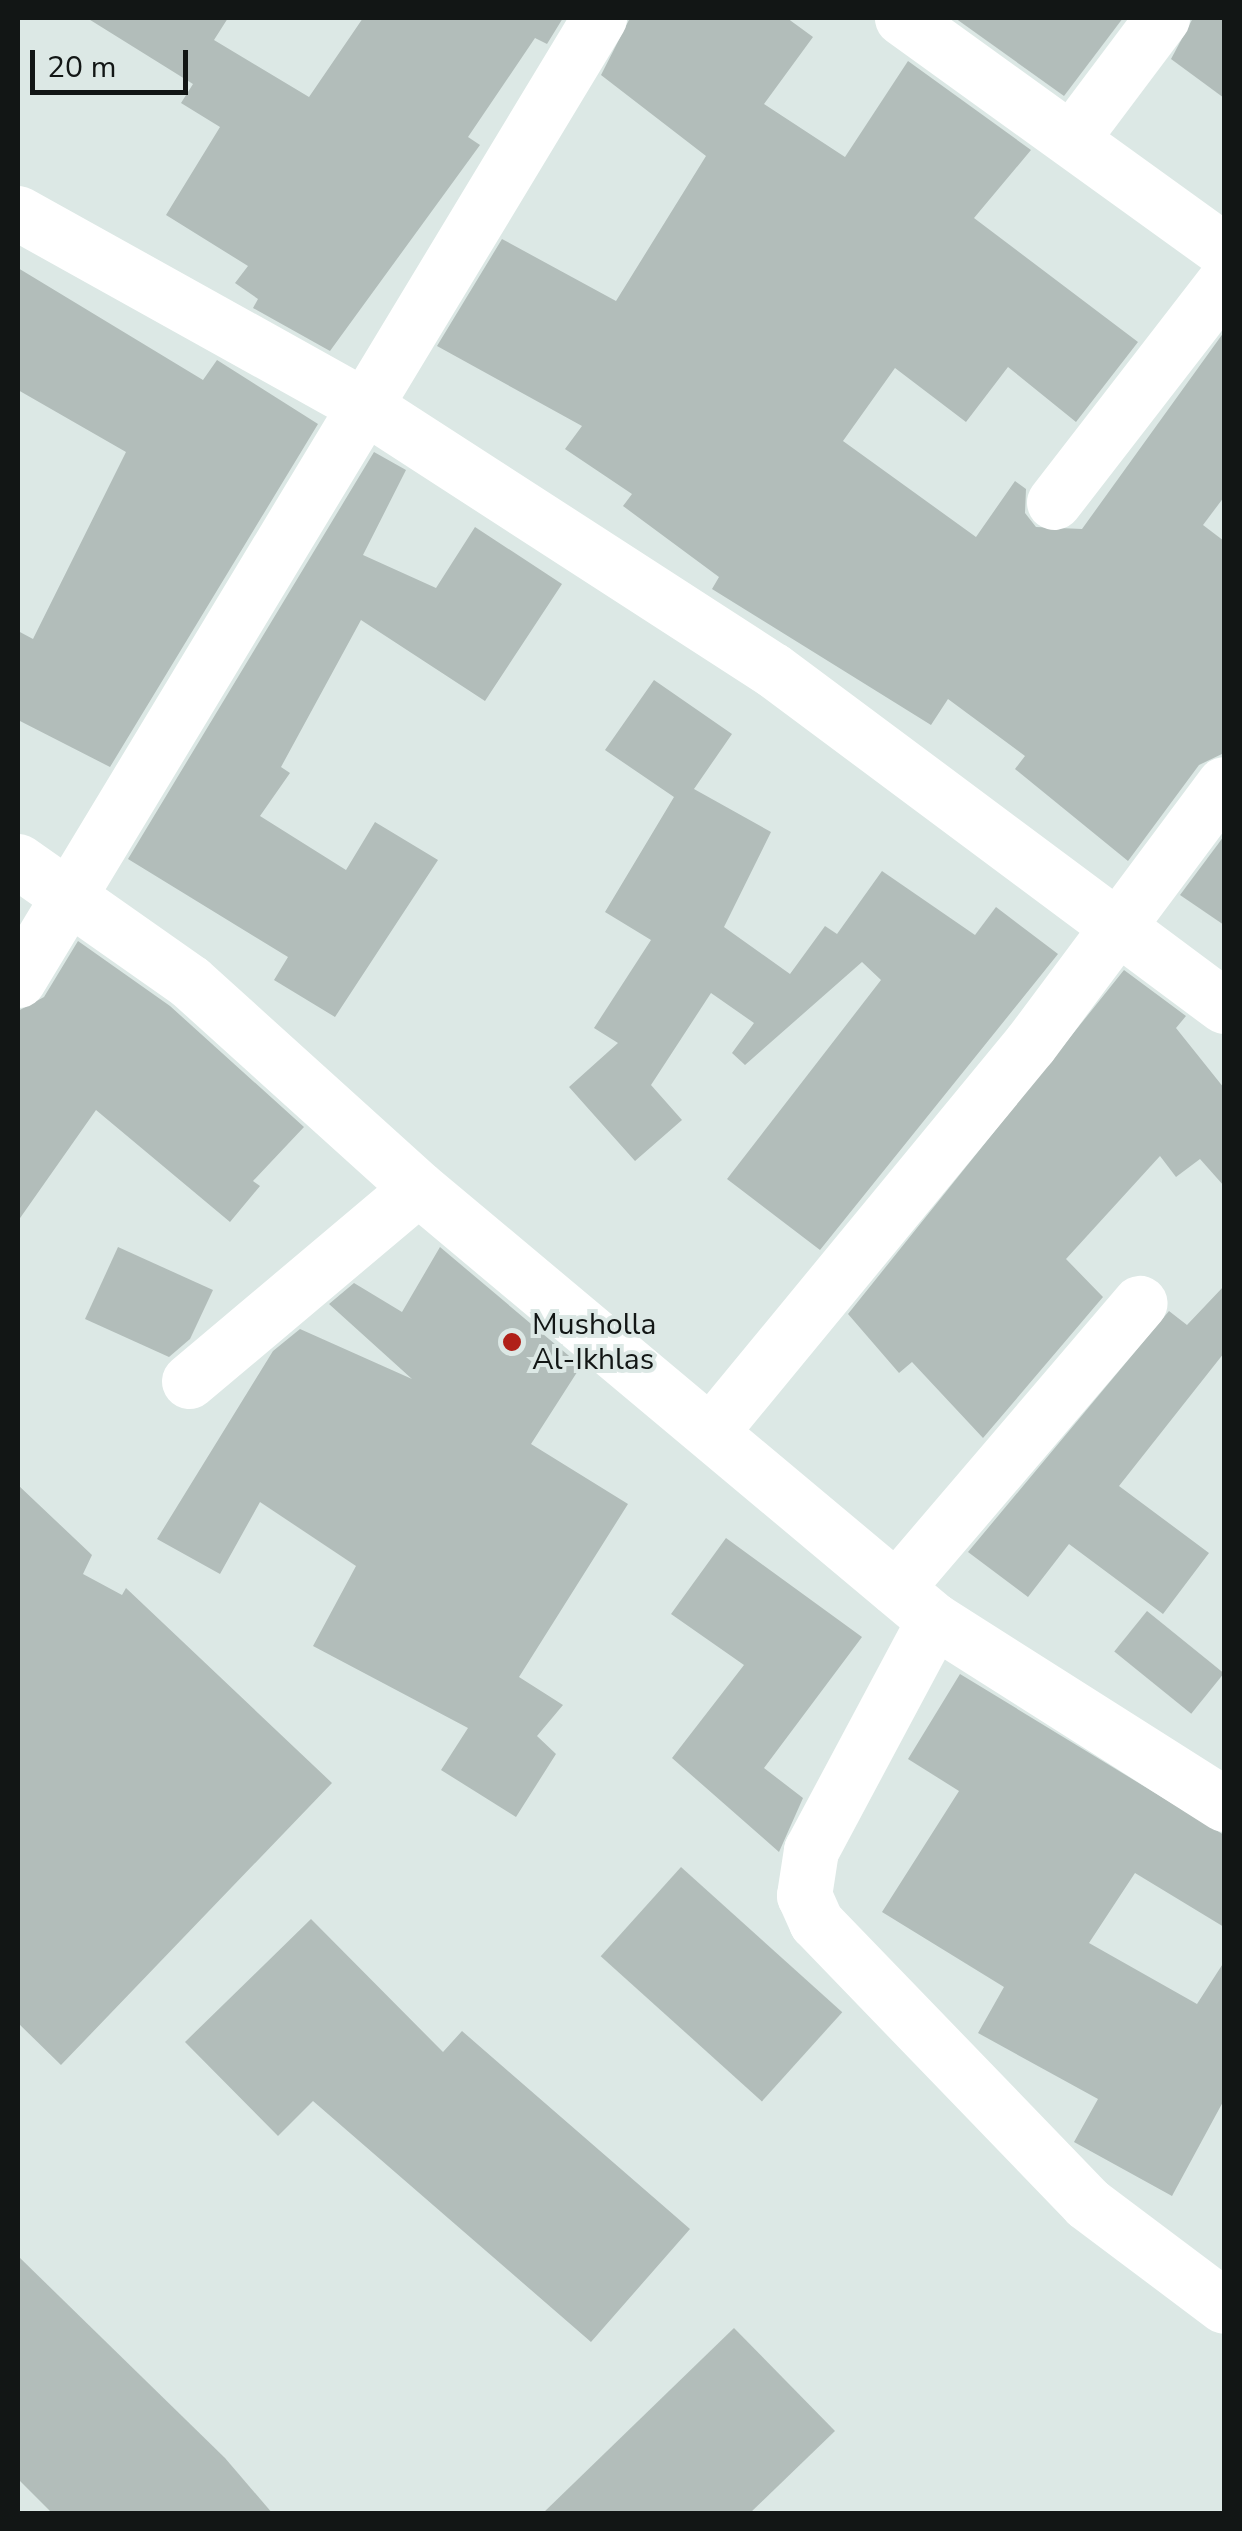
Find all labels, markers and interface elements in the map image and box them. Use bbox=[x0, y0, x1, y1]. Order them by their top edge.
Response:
scale bar bbox=[35, 30, 192, 92]
text: 20 m bbox=[47, 47, 116, 88]
place label: Musholla Al-Ikhlas bbox=[532, 1307, 656, 1378]
marker: Musholla Al-Ikhlas bbox=[501, 1331, 523, 1353]

